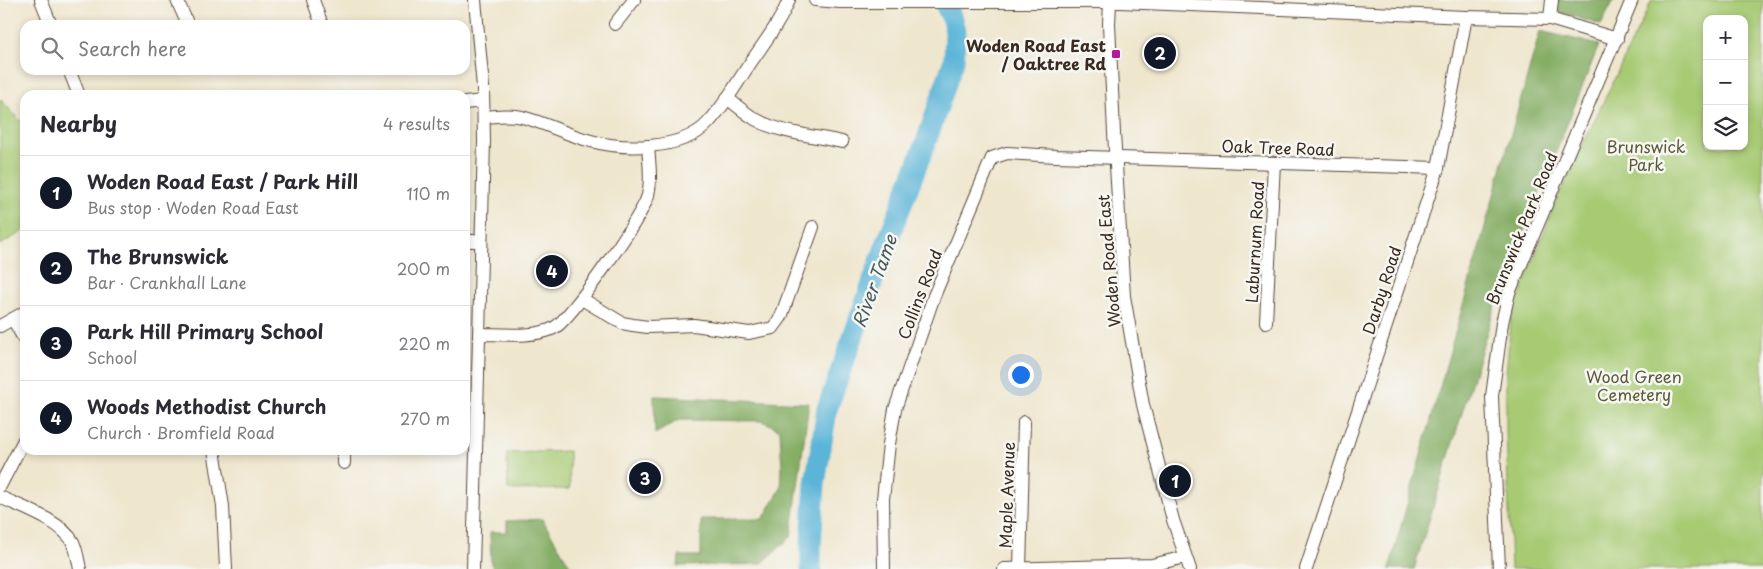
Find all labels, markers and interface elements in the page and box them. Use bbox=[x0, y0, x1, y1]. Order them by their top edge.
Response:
map controls bbox=[1703, 15, 1748, 150]
button: + bbox=[1703, 15, 1748, 60]
search box bbox=[20, 20, 470, 75]
place label: Woden Road East / Oaktree Rd bbox=[966, 33, 1106, 75]
icon: search bbox=[38, 34, 66, 62]
text: Search here bbox=[78, 34, 187, 62]
pin: 2 bbox=[1144, 34, 1176, 72]
marker: Woden Road East / Oaktree Rd bbox=[1110, 48, 1122, 60]
button: − bbox=[1703, 60, 1748, 105]
button: layers bbox=[1703, 105, 1748, 150]
text: Nearby bbox=[40, 107, 117, 139]
text: 4 results bbox=[383, 111, 450, 135]
street label: Oak Tree Road bbox=[1221, 133, 1335, 161]
park label: Brunswick Park bbox=[1607, 134, 1686, 176]
street label: Brunswick Park Road bbox=[1479, 148, 1563, 308]
text: Woden Road East / Park Hill bbox=[87, 167, 358, 195]
text: 1 bbox=[52, 181, 60, 205]
text: 110 m bbox=[407, 181, 450, 205]
street label: Laburnum Road bbox=[1239, 181, 1269, 303]
street label: Woden Road East bbox=[1090, 194, 1126, 328]
text: Bus stop · Woden Road East bbox=[87, 195, 299, 219]
water label: River Tame bbox=[845, 230, 904, 331]
text: The Brunswick bbox=[87, 242, 228, 270]
street label: Darby Road bbox=[1355, 243, 1407, 337]
street label: Collins Road bbox=[891, 245, 947, 343]
pin: 4 bbox=[536, 252, 568, 290]
text: 2 bbox=[50, 256, 62, 280]
text: 200 m bbox=[397, 256, 450, 280]
text: Bar · Crankhall Lane bbox=[87, 270, 247, 294]
text: Park Hill Primary School bbox=[87, 317, 323, 345]
text: 3 bbox=[51, 331, 61, 355]
text: 220 m bbox=[399, 331, 450, 355]
text: School bbox=[87, 345, 137, 369]
your location bbox=[1008, 362, 1034, 388]
park label: Wood Green Cemetery bbox=[1586, 364, 1682, 406]
text: Woods Methodist Church bbox=[87, 392, 326, 420]
text: 4 bbox=[51, 406, 61, 430]
text: 270 m bbox=[400, 406, 450, 430]
text: Church · Bromfield Road bbox=[87, 420, 275, 444]
street label: Maple Avenue bbox=[992, 441, 1020, 549]
pin: 3 bbox=[629, 459, 661, 497]
pin: 1 bbox=[1159, 462, 1191, 500]

